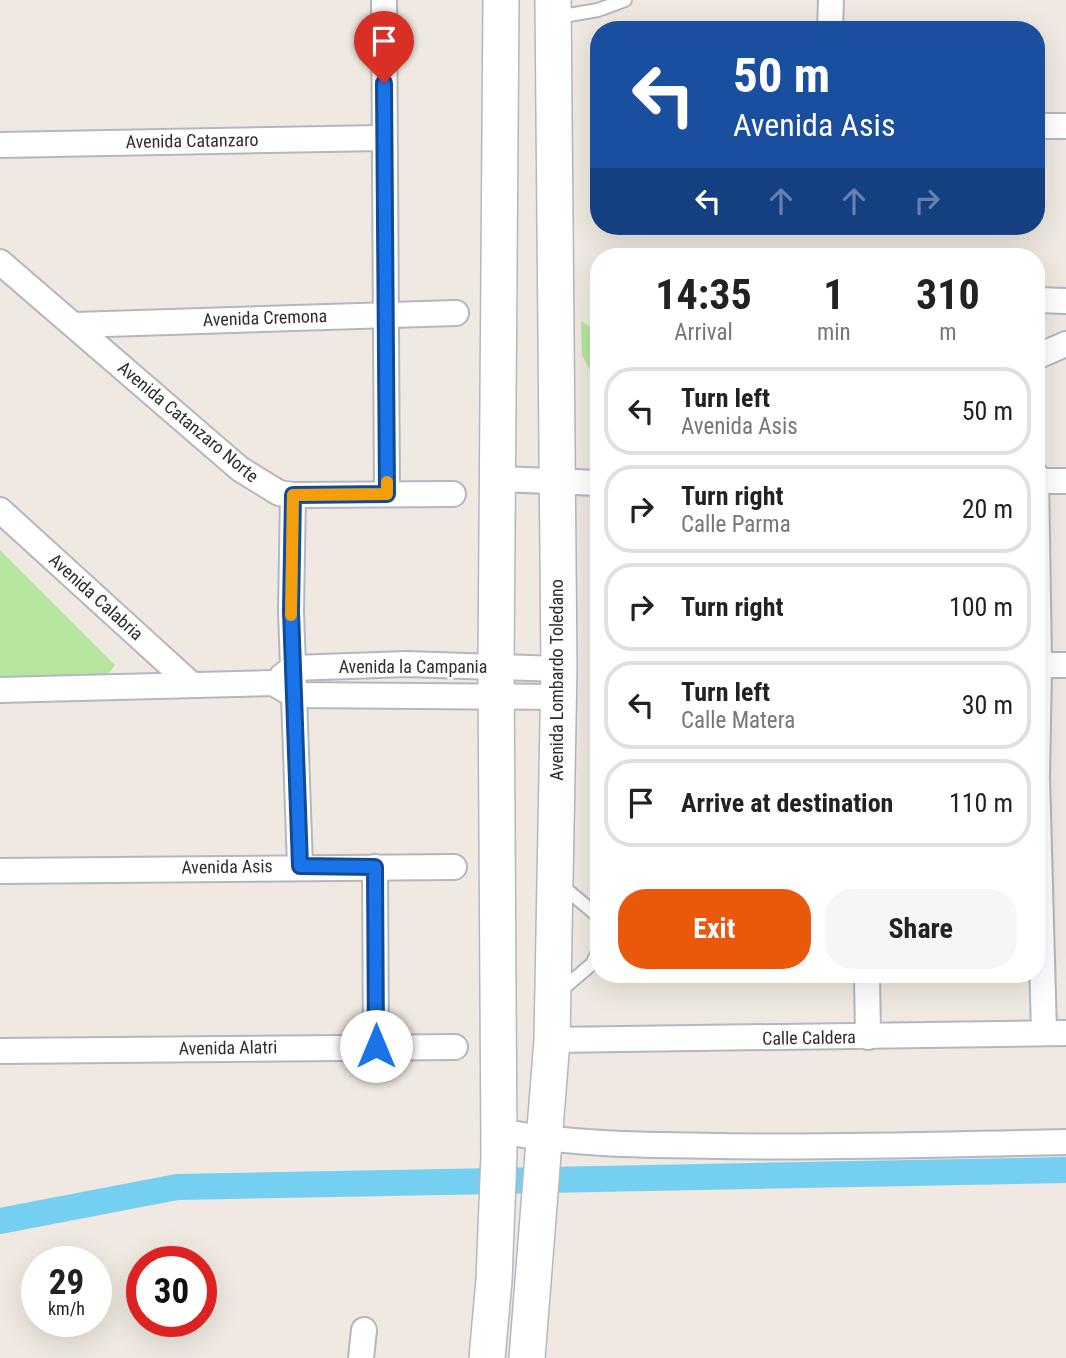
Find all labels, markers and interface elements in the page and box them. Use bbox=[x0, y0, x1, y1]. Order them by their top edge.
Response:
pin bbox=[354, 11, 414, 83]
icon: arrive bbox=[365, 22, 403, 60]
text: 50 m bbox=[733, 47, 830, 104]
icon: left bbox=[618, 49, 709, 140]
text: Avenida Asis bbox=[733, 106, 896, 144]
street label: Avenida Catanzaro bbox=[125, 129, 259, 152]
icon: left bbox=[689, 182, 727, 220]
icon: ahead bbox=[762, 182, 800, 220]
icon: ahead bbox=[835, 182, 873, 220]
icon: right bbox=[908, 182, 946, 220]
text: 14:35 bbox=[655, 270, 752, 319]
text: 1 bbox=[823, 270, 844, 319]
text: 310 bbox=[916, 270, 980, 319]
street label: Avenida Cremona bbox=[202, 305, 328, 330]
text: Arrival bbox=[674, 319, 733, 346]
text: min bbox=[817, 319, 851, 346]
text: m bbox=[939, 319, 956, 346]
street label: Avenida Catanzaro Norte bbox=[114, 357, 263, 487]
text: Turn left bbox=[681, 383, 770, 413]
icon: left bbox=[622, 392, 660, 430]
text: 50 m bbox=[962, 396, 1013, 426]
text: Avenida Asis bbox=[681, 413, 798, 440]
text: Turn right bbox=[681, 481, 783, 511]
icon: right bbox=[622, 490, 660, 528]
text: 20 m bbox=[962, 494, 1013, 524]
text: Calle Parma bbox=[681, 511, 791, 538]
street label: Avenida Calabria bbox=[45, 549, 148, 644]
street label: Avenida Lombardo Toledano bbox=[546, 579, 567, 781]
icon: right bbox=[622, 588, 660, 626]
text: Turn right bbox=[681, 592, 783, 622]
text: 100 m bbox=[949, 592, 1013, 622]
street label: Avenida la Campania bbox=[339, 656, 487, 677]
text: Turn left bbox=[681, 677, 770, 707]
icon: left bbox=[622, 686, 660, 724]
text: 30 m bbox=[962, 690, 1013, 720]
text: Calle Matera bbox=[681, 707, 795, 734]
icon: arrive bbox=[622, 784, 660, 822]
text: Arrive at destination bbox=[681, 788, 893, 818]
text: 110 m bbox=[949, 788, 1013, 818]
street label: Avenida Asis bbox=[181, 855, 273, 878]
button: Exit bbox=[618, 889, 811, 969]
button: Share bbox=[825, 889, 1017, 969]
position arrow bbox=[339, 1009, 413, 1083]
street label: Calle Caldera bbox=[762, 1026, 856, 1049]
street label: Avenida Alatri bbox=[179, 1036, 277, 1059]
speed limit sign: 30 bbox=[126, 1246, 217, 1337]
text: 29 bbox=[49, 1262, 84, 1303]
text: km/h bbox=[48, 1298, 85, 1319]

